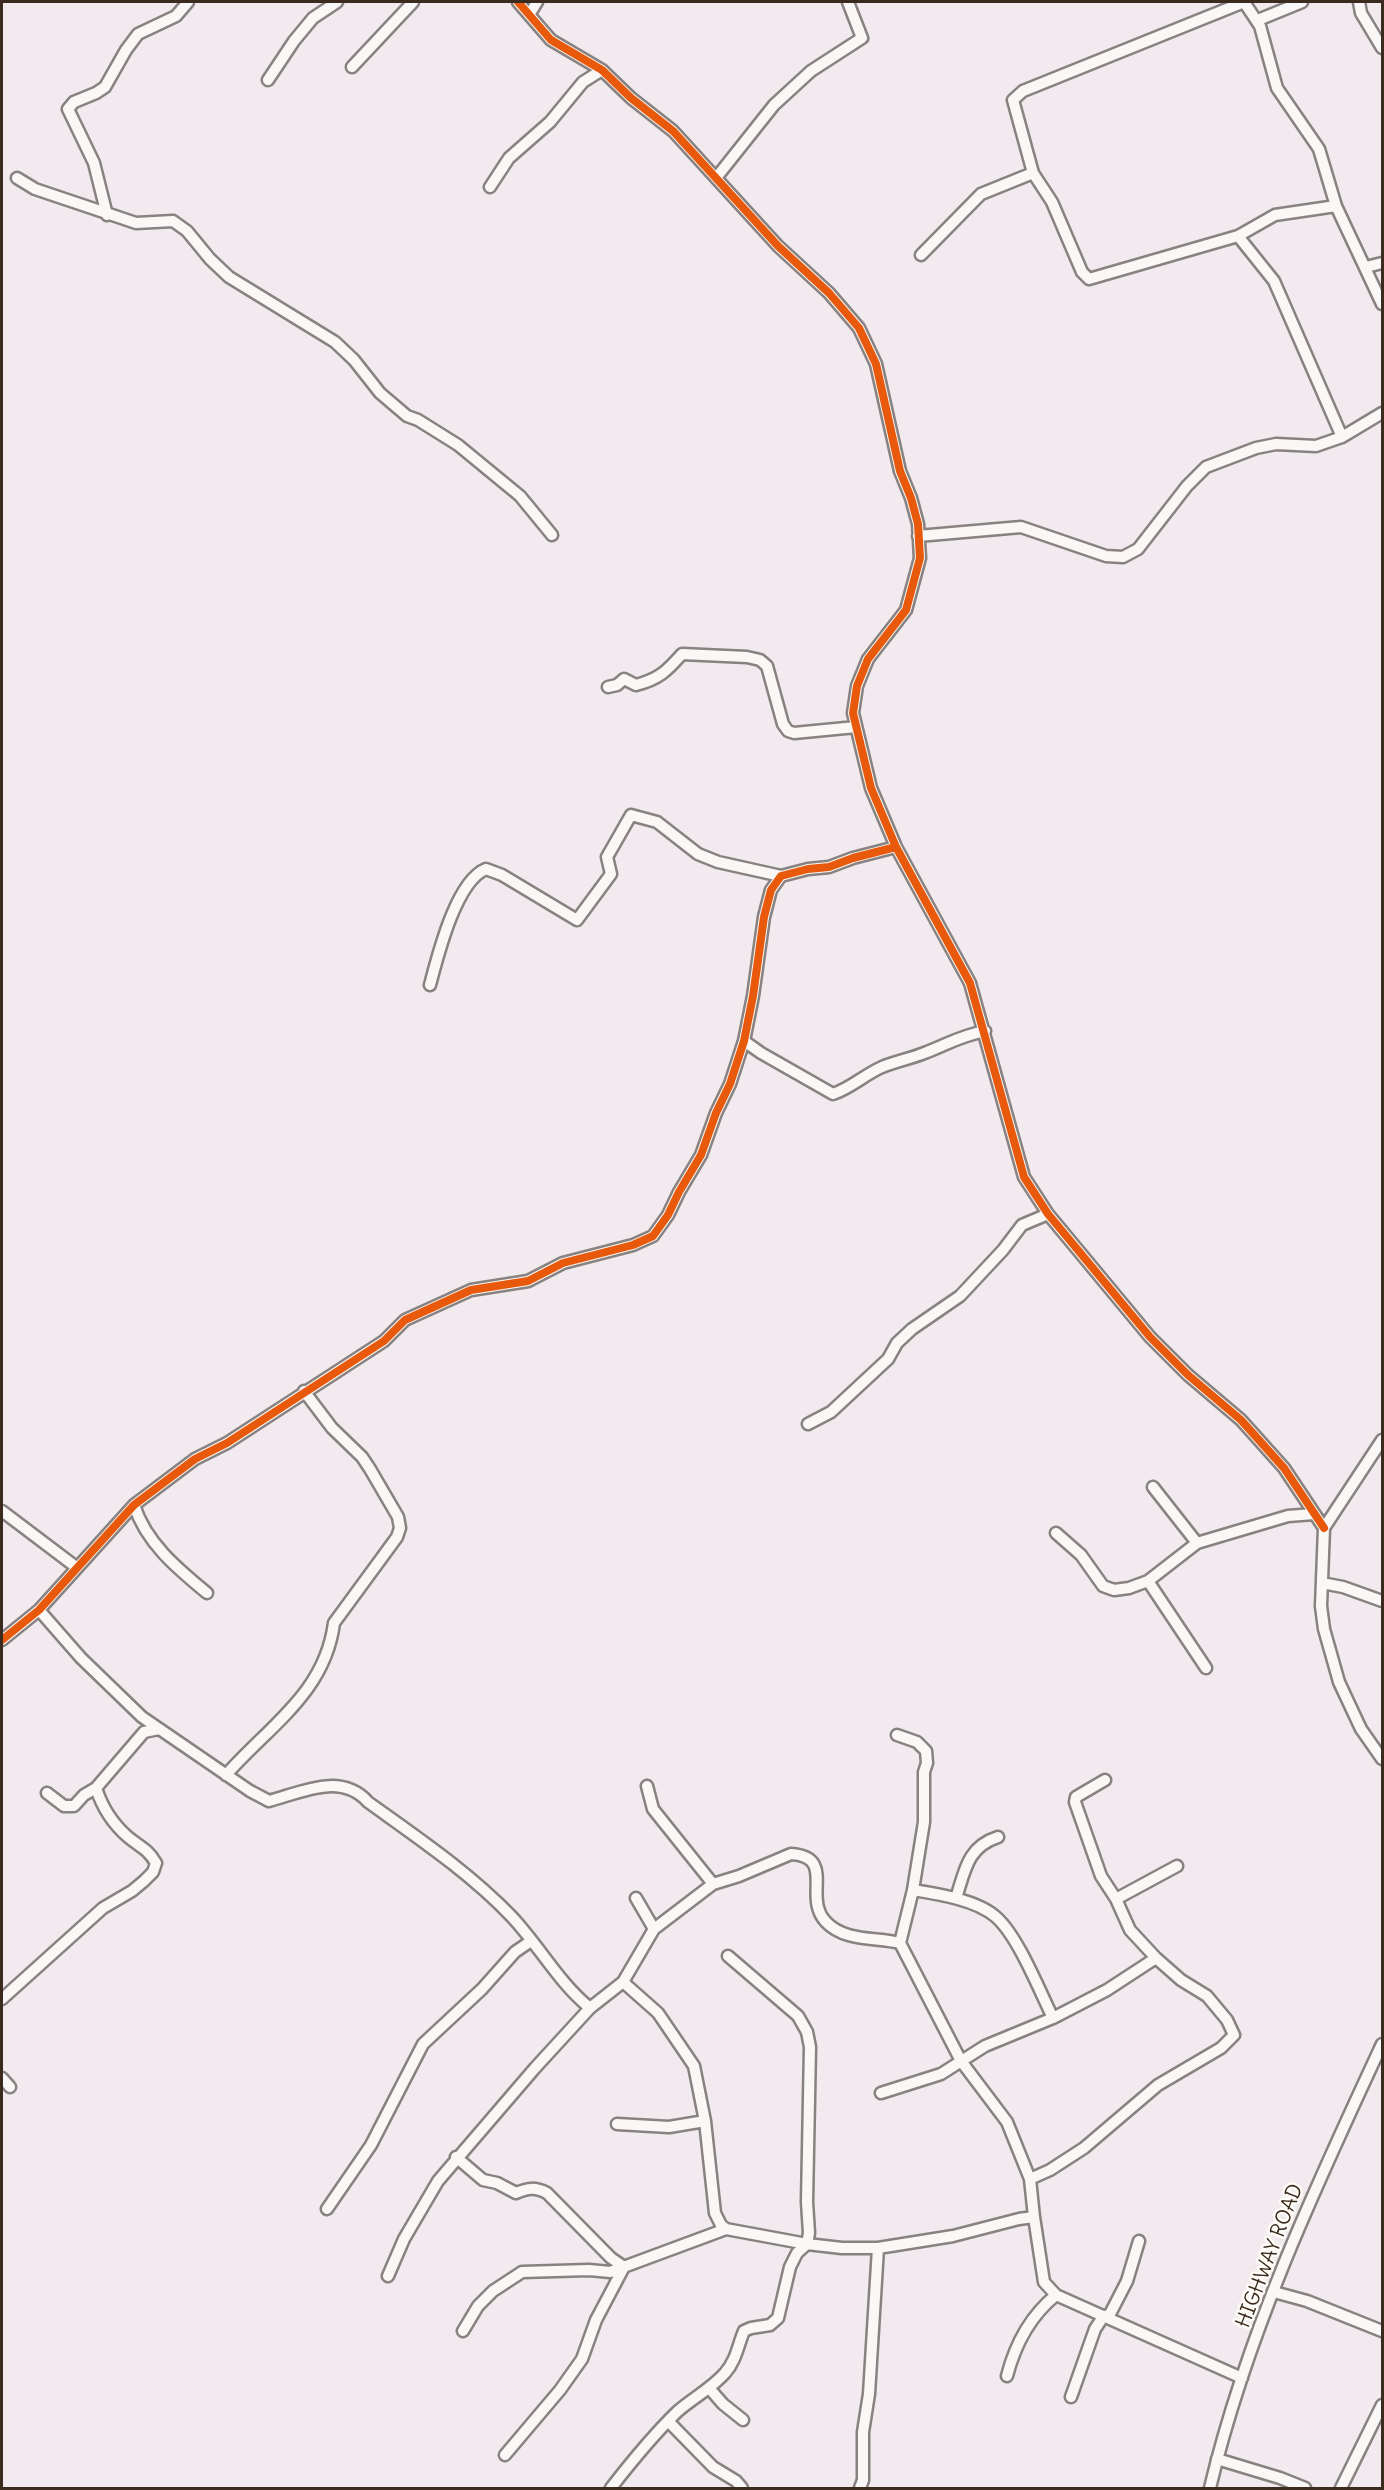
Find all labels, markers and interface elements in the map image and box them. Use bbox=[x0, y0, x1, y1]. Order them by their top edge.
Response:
street label: HIGHWAY ROAD bbox=[1232, 2181, 1308, 2331]

